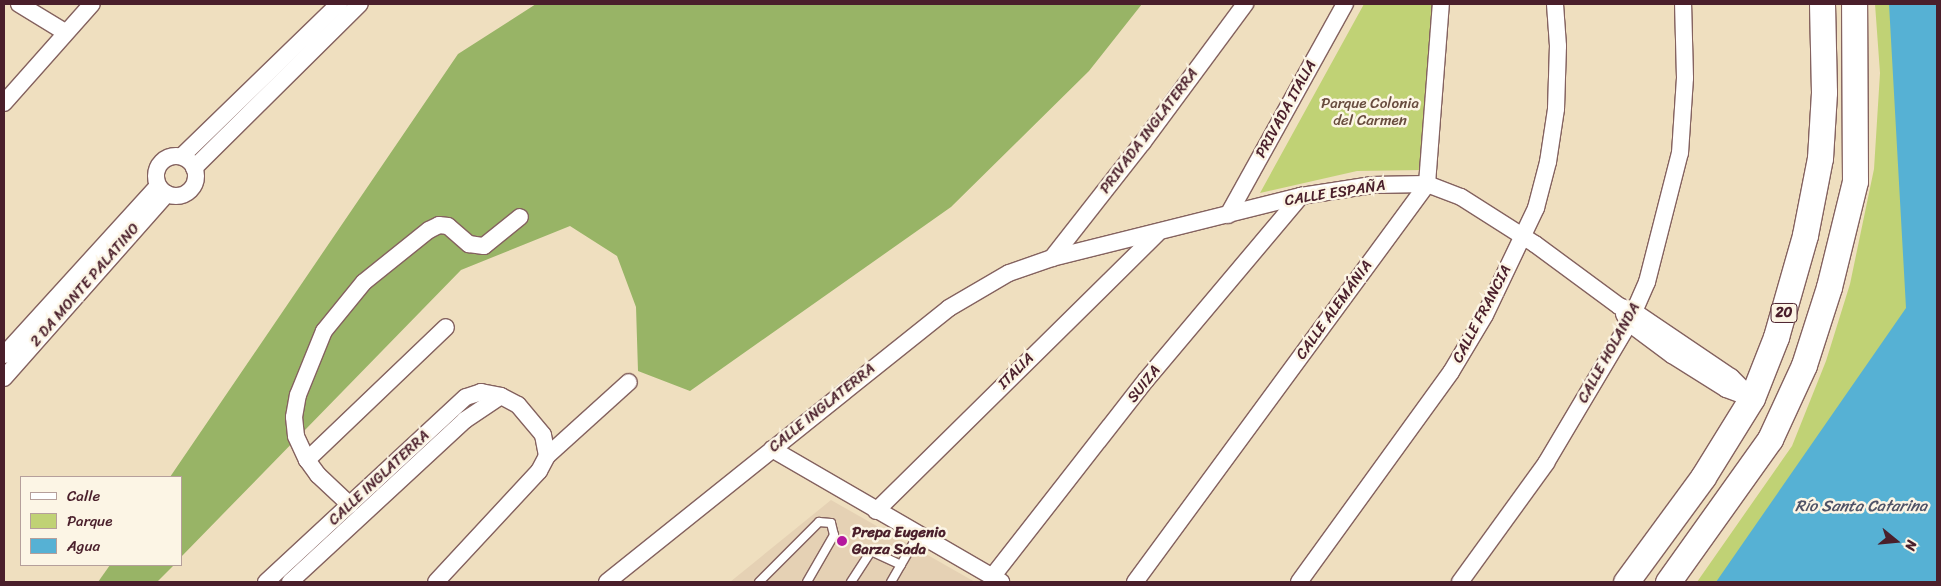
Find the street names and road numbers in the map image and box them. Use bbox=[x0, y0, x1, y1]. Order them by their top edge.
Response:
street label: PRIVADA ITALIA bbox=[1252, 57, 1320, 161]
street label: PRIVADA INGLATERRA bbox=[1096, 65, 1202, 197]
street label: CALLE ESPAÑA bbox=[1283, 176, 1387, 210]
street label: 2 DA MONTE PALATINO bbox=[28, 221, 142, 349]
street label: CALLE ALEMÁNIA bbox=[1292, 257, 1376, 363]
street label: CALLE FRANCIA bbox=[1449, 263, 1515, 365]
street label: CALLE HOLANDA bbox=[1574, 300, 1644, 406]
road number: 20 bbox=[1770, 302, 1798, 324]
street label: ITALIA bbox=[994, 349, 1038, 393]
street label: CALLE INGLATERRA bbox=[765, 359, 879, 457]
street label: SUIZA bbox=[1124, 362, 1164, 406]
street label: CALLE INGLATERRA bbox=[325, 426, 433, 530]

